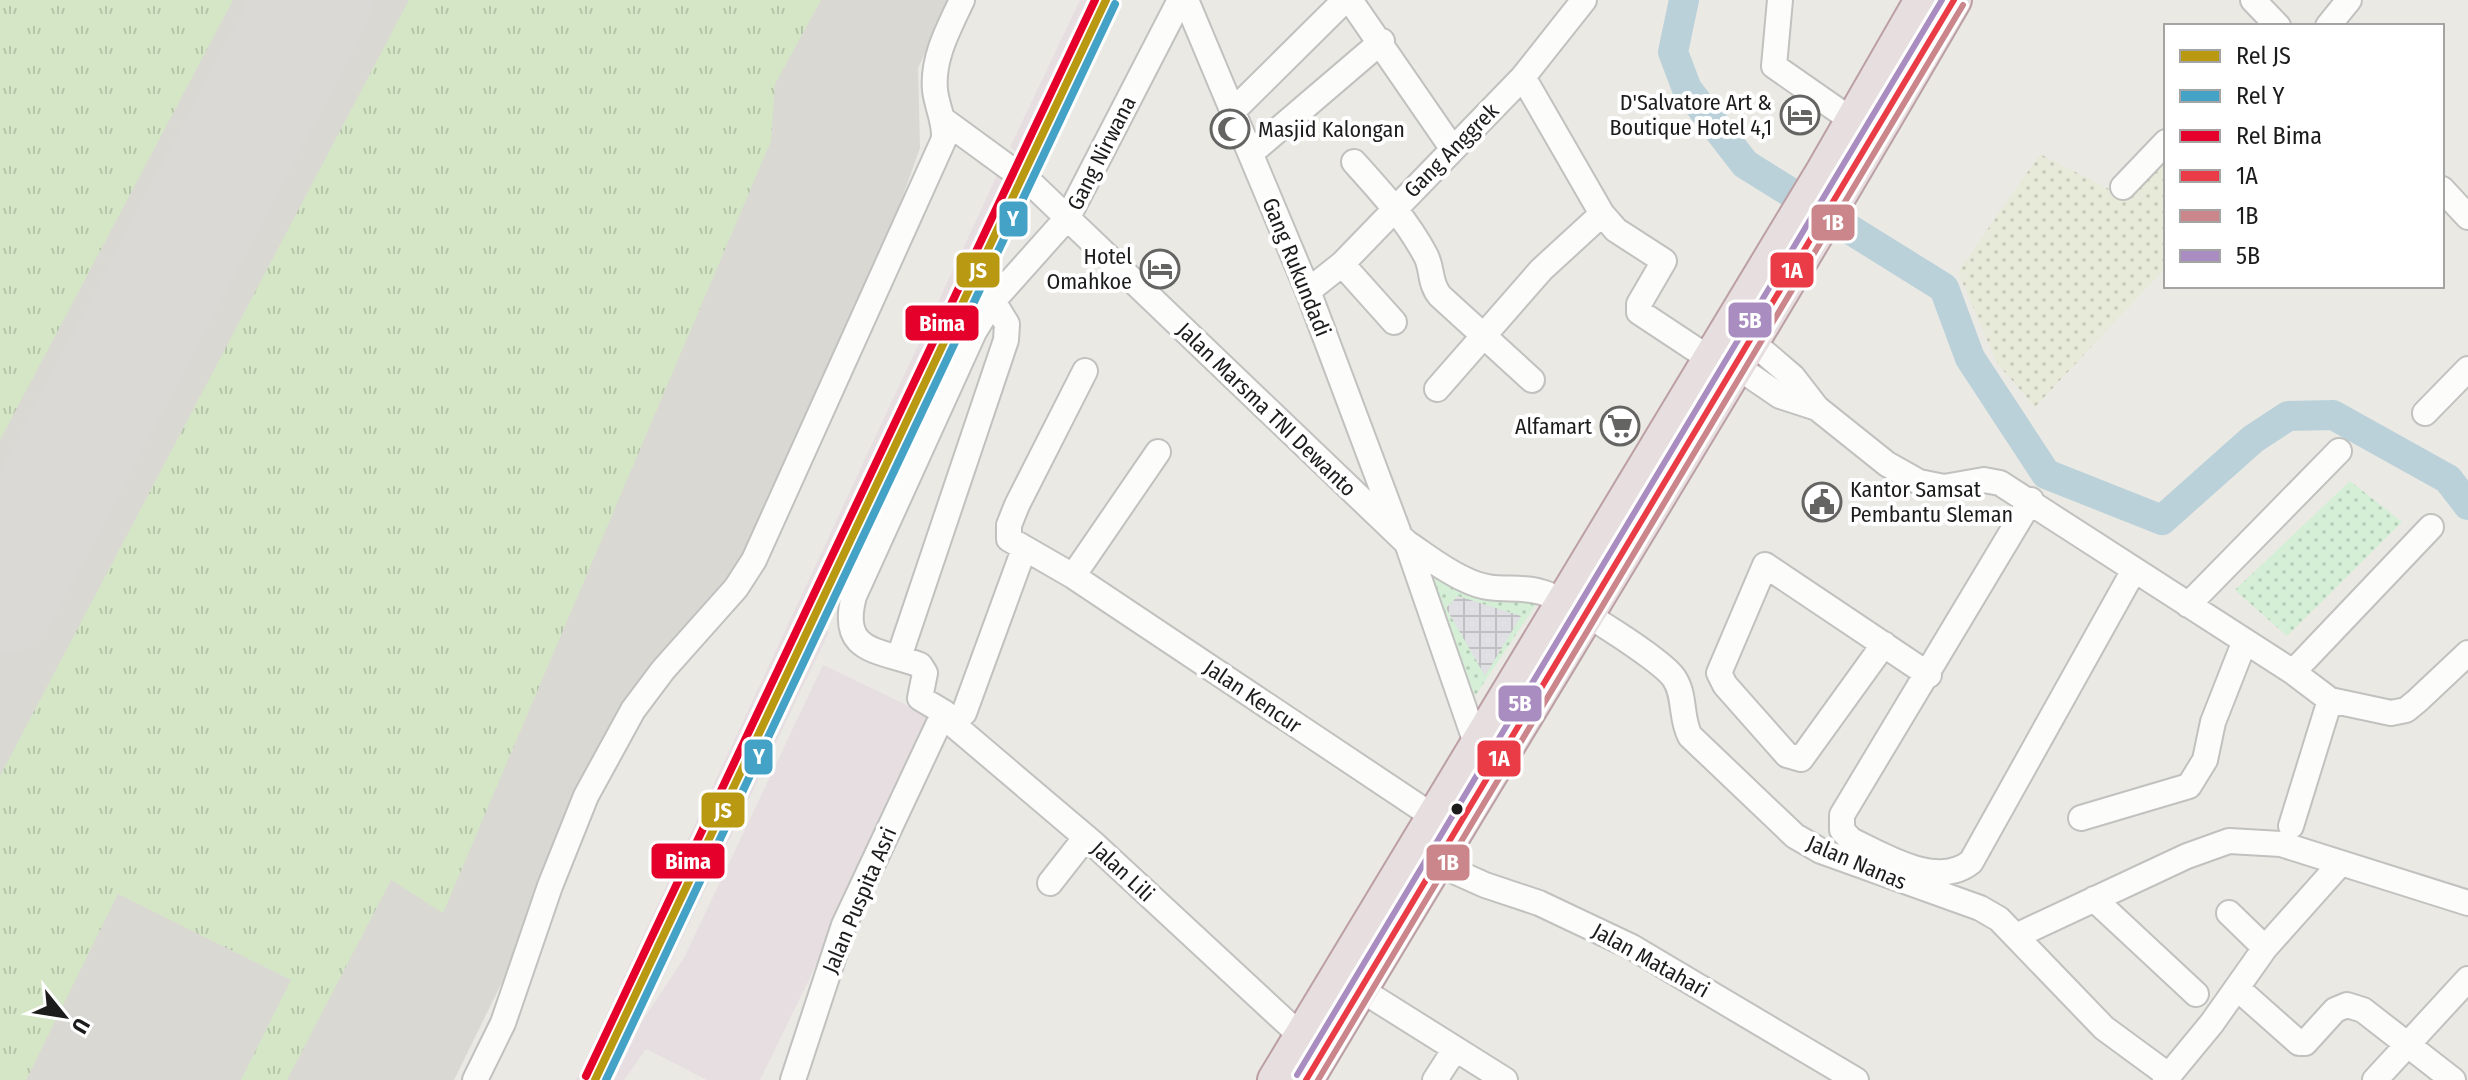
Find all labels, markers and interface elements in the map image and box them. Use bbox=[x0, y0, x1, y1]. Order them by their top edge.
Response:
legend bbox=[2164, 24, 2444, 288]
text: Rel JS bbox=[2236, 42, 2291, 70]
text: Rel Y bbox=[2236, 82, 2285, 110]
place label: D'Salvatore Art & Boutique Hotel 4,1 bbox=[1610, 89, 1772, 141]
street label: Gang Nirwana bbox=[1061, 92, 1142, 215]
hotel icon: D'Salvatore Art & Boutique Hotel 4,1 bbox=[1779, 94, 1821, 136]
street label: Gang Anggrek bbox=[1398, 97, 1505, 203]
mosque icon: Masjid Kalongan bbox=[1209, 108, 1251, 150]
place label: Masjid Kalongan bbox=[1258, 116, 1405, 143]
text: Rel Bima bbox=[2236, 122, 2322, 150]
text: 1A bbox=[2236, 162, 2258, 190]
street label: Gang Rukundadi bbox=[1256, 194, 1337, 340]
line badge: Y bbox=[998, 200, 1029, 238]
text: 1B bbox=[2236, 202, 2259, 230]
line badge: 1B bbox=[1810, 203, 1856, 242]
text: Y bbox=[1006, 205, 1020, 232]
text: 1B bbox=[1822, 209, 1844, 236]
text: 5B bbox=[2236, 242, 2260, 270]
place label: Hotel Omahkoe bbox=[1046, 243, 1132, 295]
hotel icon: Hotel Omahkoe bbox=[1139, 248, 1181, 290]
line badge: JS bbox=[955, 251, 1001, 289]
line badge: 1A bbox=[1769, 251, 1815, 289]
text: JS bbox=[968, 257, 987, 284]
text: 1A bbox=[1781, 257, 1804, 284]
line badge: 5B bbox=[1727, 301, 1773, 339]
line badge: Bima bbox=[904, 304, 980, 342]
text: 5B bbox=[1738, 307, 1762, 334]
text: Bima bbox=[919, 310, 965, 337]
street label: Jalan Marsma TNI Dewanto bbox=[1171, 317, 1362, 502]
supermarket icon: Alfamart bbox=[1599, 405, 1641, 447]
place label: Alfamart bbox=[1515, 413, 1593, 440]
place label: Kantor Samsat Pembantu Sleman bbox=[1850, 476, 2013, 528]
public building icon: Kantor Samsat Pembantu Sleman bbox=[1801, 481, 1843, 523]
street label: Jalan Kencur bbox=[1199, 654, 1307, 739]
line badge: 5B bbox=[1497, 684, 1543, 723]
text: 5B bbox=[1508, 690, 1532, 717]
line badge: Y bbox=[743, 738, 774, 776]
line badge: 1A bbox=[1476, 739, 1522, 778]
text: Y bbox=[752, 743, 766, 770]
text: 1A bbox=[1488, 745, 1511, 772]
line badge: JS bbox=[700, 791, 746, 829]
text: JS bbox=[713, 797, 732, 824]
unlabelled marker bbox=[1449, 801, 1465, 817]
street label: Jalan Puspita Asri bbox=[817, 823, 902, 977]
street label: Jalan Nanas bbox=[1803, 829, 1911, 896]
street label: Jalan Lili bbox=[1085, 835, 1160, 907]
line badge: Bima bbox=[650, 842, 726, 880]
line badge: 1B bbox=[1425, 843, 1471, 882]
text: Bima bbox=[665, 848, 711, 875]
text: 1B bbox=[1437, 849, 1459, 876]
street label: Jalan Matahari bbox=[1588, 917, 1714, 1004]
north arrow bbox=[24, 976, 104, 1056]
text: U bbox=[66, 1013, 96, 1038]

